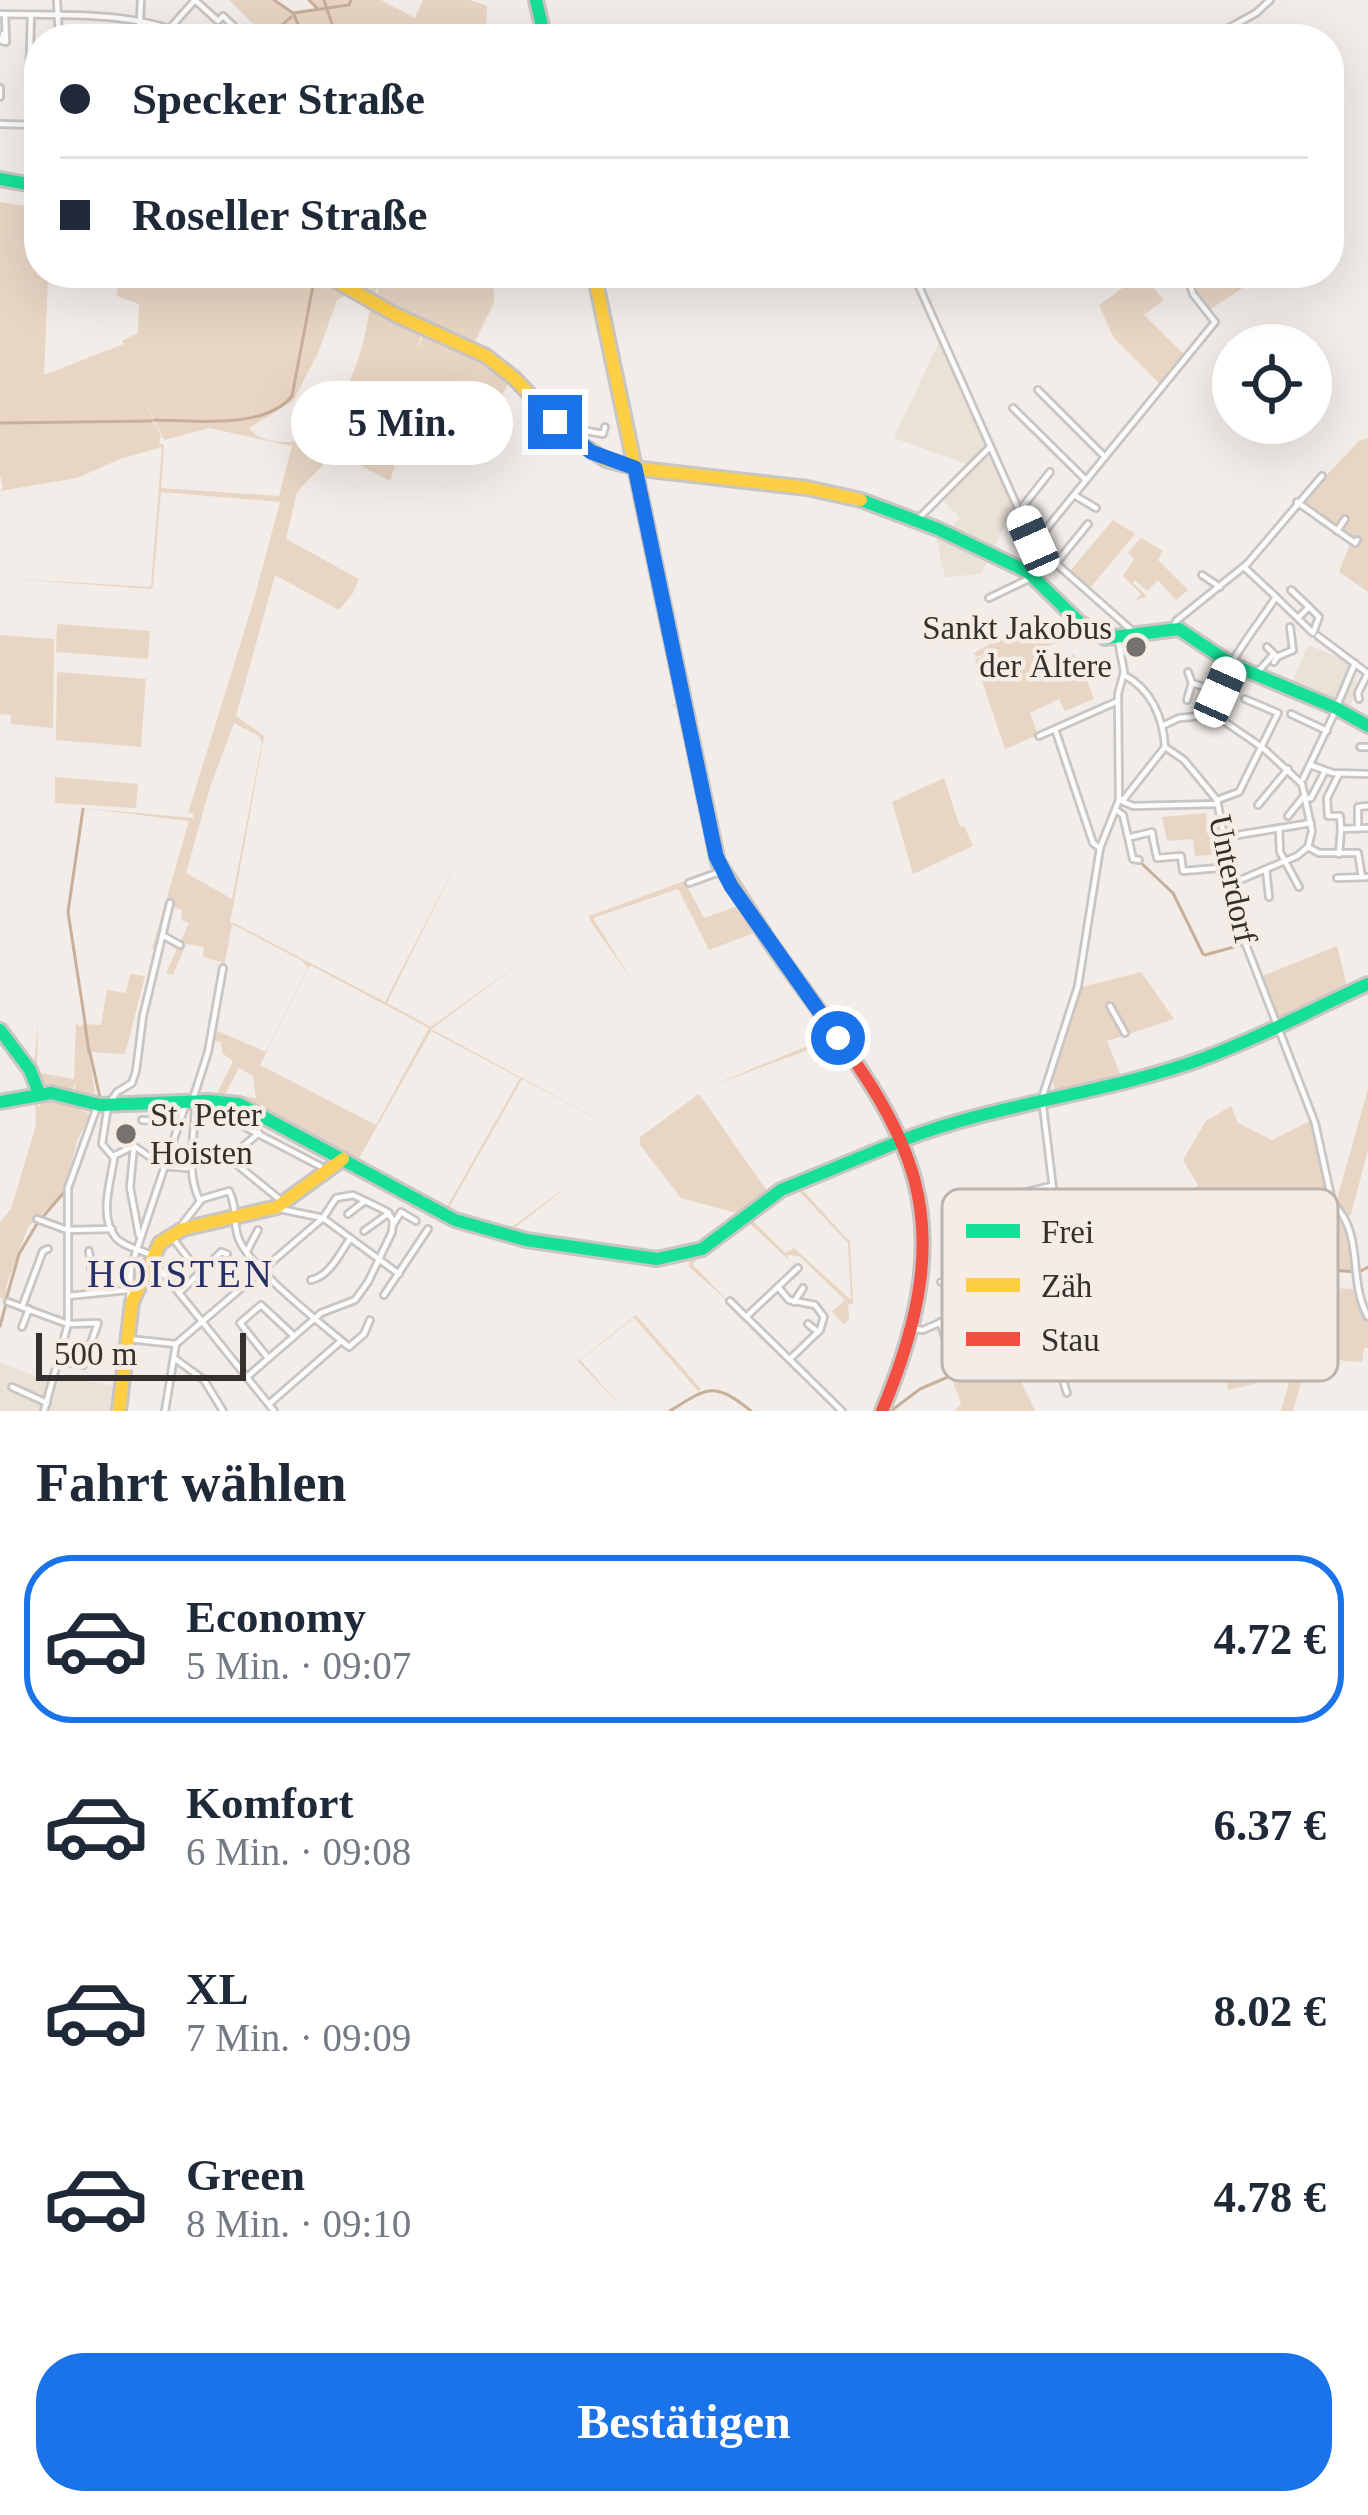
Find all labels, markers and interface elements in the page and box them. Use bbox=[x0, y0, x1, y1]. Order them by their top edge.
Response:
text: Specker Straße bbox=[132, 74, 425, 124]
text: Roseller Straße bbox=[132, 190, 427, 240]
map controls bbox=[1212, 324, 1332, 444]
button: locate bbox=[1212, 324, 1332, 444]
callout: 5 Min. bbox=[291, 380, 513, 464]
route end bbox=[528, 395, 582, 449]
text: 5 Min. bbox=[348, 401, 456, 444]
car bbox=[1002, 501, 1064, 581]
place label: Sankt Jakobus der Ältere bbox=[922, 610, 1112, 684]
marker: Sankt Jakobus der Ältere bbox=[1123, 634, 1149, 660]
car bbox=[1189, 652, 1251, 732]
street label: Unterdorf bbox=[1202, 812, 1264, 946]
route start bbox=[811, 1011, 865, 1065]
place label: St. Peter Hoisten bbox=[150, 1097, 262, 1171]
marker: St. Peter Hoisten bbox=[113, 1121, 139, 1147]
legend bbox=[942, 1189, 1338, 1381]
text: Frei bbox=[1041, 1214, 1094, 1250]
district label: HOISTEN bbox=[87, 1252, 275, 1295]
text: Zäh bbox=[1041, 1268, 1093, 1304]
text: Stau bbox=[1041, 1322, 1100, 1358]
scale bar bbox=[36, 1327, 246, 1380]
text: 500 m bbox=[54, 1336, 137, 1372]
text: Fahrt wählen bbox=[36, 1453, 347, 1513]
icon: car bbox=[42, 1585, 150, 1693]
text: Economy bbox=[186, 1592, 366, 1642]
text: 4.72 € bbox=[1214, 1614, 1326, 1664]
text: 5 Min. · 09:07 bbox=[186, 1644, 411, 1687]
icon: car bbox=[42, 1771, 150, 1879]
text: Komfort bbox=[186, 1778, 353, 1828]
text: 6.37 € bbox=[1214, 1800, 1326, 1850]
text: 6 Min. · 09:08 bbox=[186, 1830, 411, 1873]
icon: car bbox=[42, 1957, 150, 2065]
text: XL bbox=[186, 1964, 249, 2014]
text: 8.02 € bbox=[1214, 1986, 1326, 2036]
text: 7 Min. · 09:09 bbox=[186, 2016, 411, 2059]
icon: car bbox=[42, 2143, 150, 2251]
text: Green bbox=[186, 2150, 305, 2200]
text: 4.78 € bbox=[1214, 2172, 1326, 2222]
text: 8 Min. · 09:10 bbox=[186, 2202, 411, 2245]
button: Bestätigen bbox=[36, 2353, 1332, 2491]

